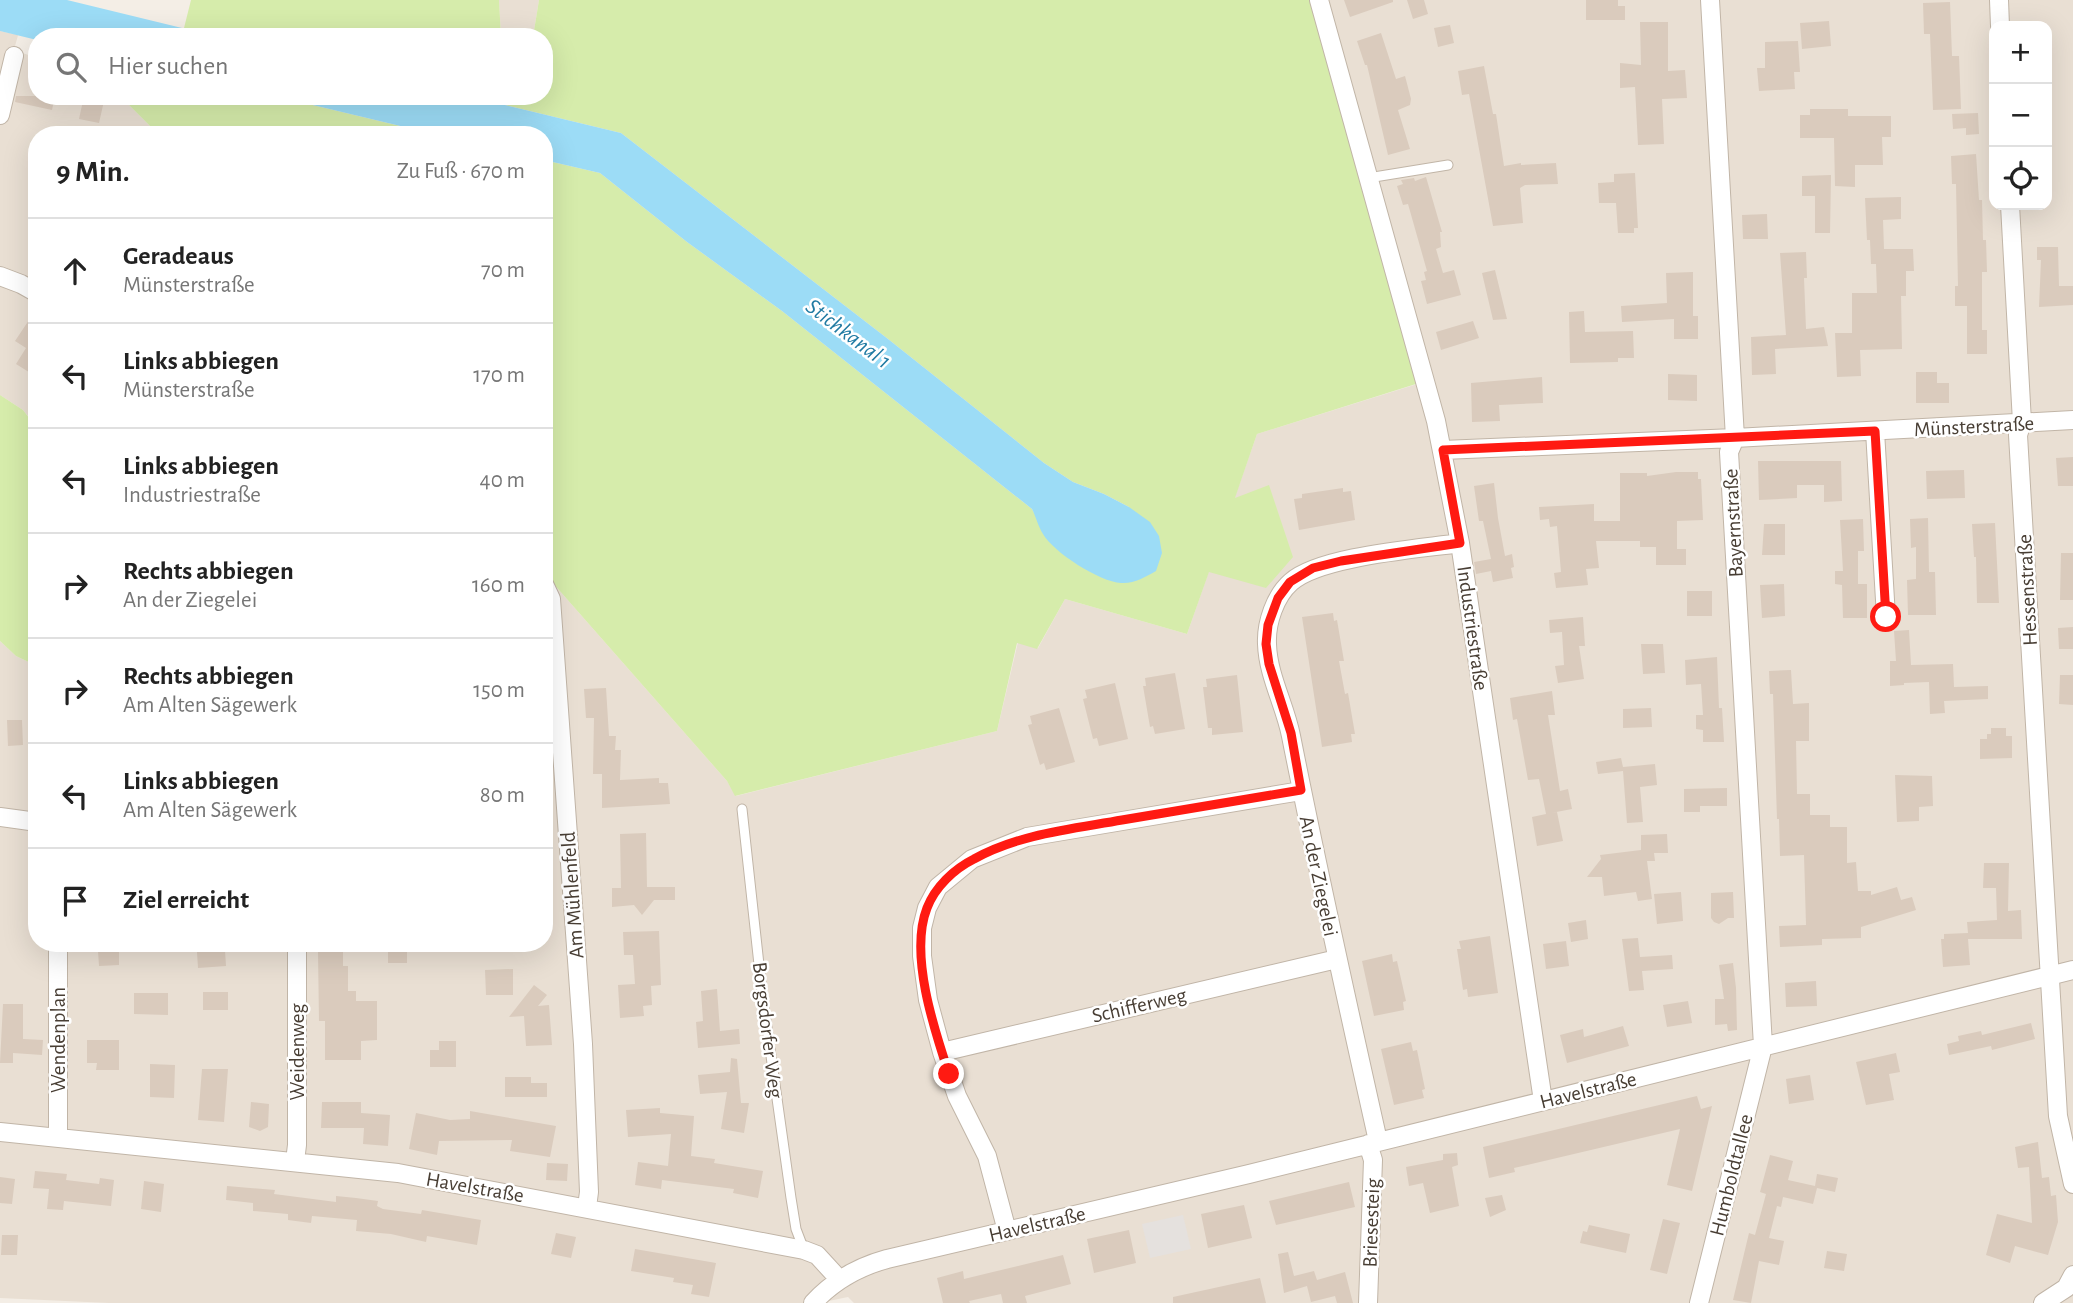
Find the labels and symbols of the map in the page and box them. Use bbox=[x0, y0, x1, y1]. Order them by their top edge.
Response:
water label: Stichkanal 1 bbox=[801, 295, 895, 373]
street label: Münsterstraße bbox=[1913, 413, 2035, 440]
street label: Bayernstraße bbox=[1720, 468, 1747, 578]
street label: Hessenstraße bbox=[2014, 534, 2041, 646]
street label: Industriestraße bbox=[1453, 564, 1492, 692]
route start bbox=[1870, 601, 1901, 632]
street label: An der Ziegelei bbox=[1296, 814, 1342, 938]
street label: Am Mühlenfeld bbox=[558, 831, 587, 959]
street label: Borgsdorfer Weg bbox=[749, 961, 786, 1100]
street label: Schifferweg bbox=[1090, 984, 1189, 1027]
street label: Wendenplan bbox=[48, 987, 69, 1093]
street label: Weidenweg bbox=[287, 1003, 308, 1101]
route end bbox=[933, 1058, 964, 1089]
street label: Havelstraße bbox=[1538, 1068, 1639, 1113]
street label: Humboldtallee bbox=[1706, 1112, 1757, 1238]
street label: Havelstraße bbox=[424, 1169, 525, 1206]
street label: Briesesteig bbox=[1359, 1177, 1384, 1268]
street label: Havelstraße bbox=[987, 1203, 1088, 1246]

